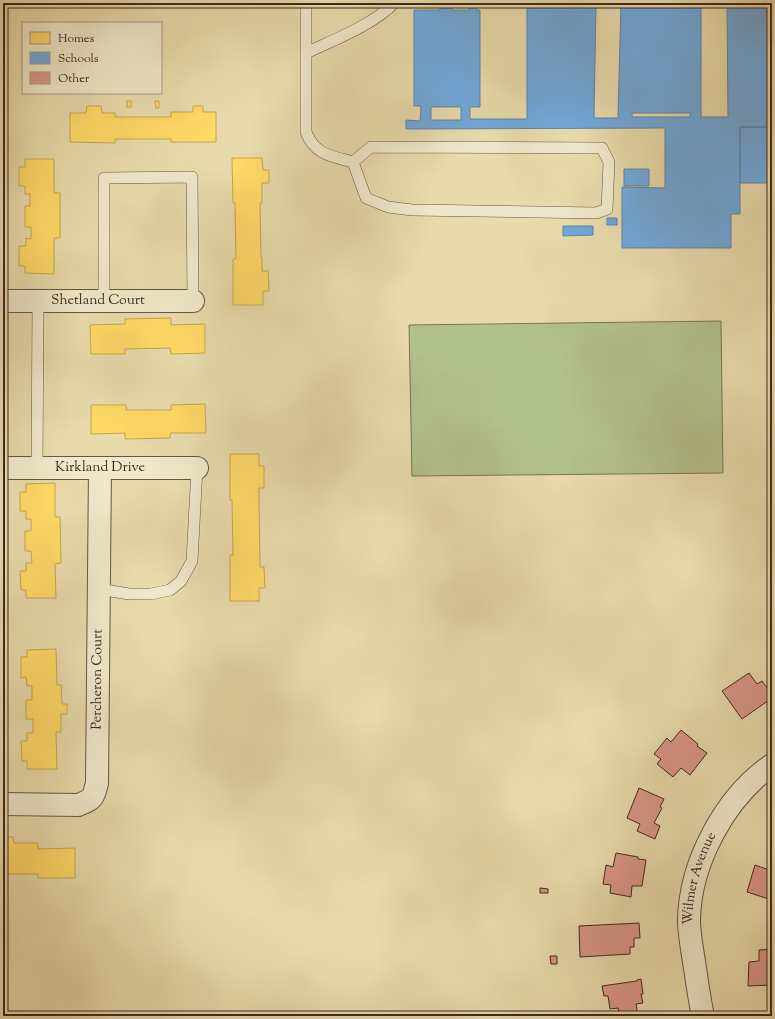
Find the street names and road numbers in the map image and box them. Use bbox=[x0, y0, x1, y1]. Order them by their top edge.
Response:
street label: Shetland Court bbox=[51, 291, 145, 311]
street label: Kirkland Drive bbox=[55, 458, 145, 478]
street label: Percheron Court bbox=[88, 629, 108, 730]
street label: Wilmer Avenue bbox=[679, 829, 722, 925]

